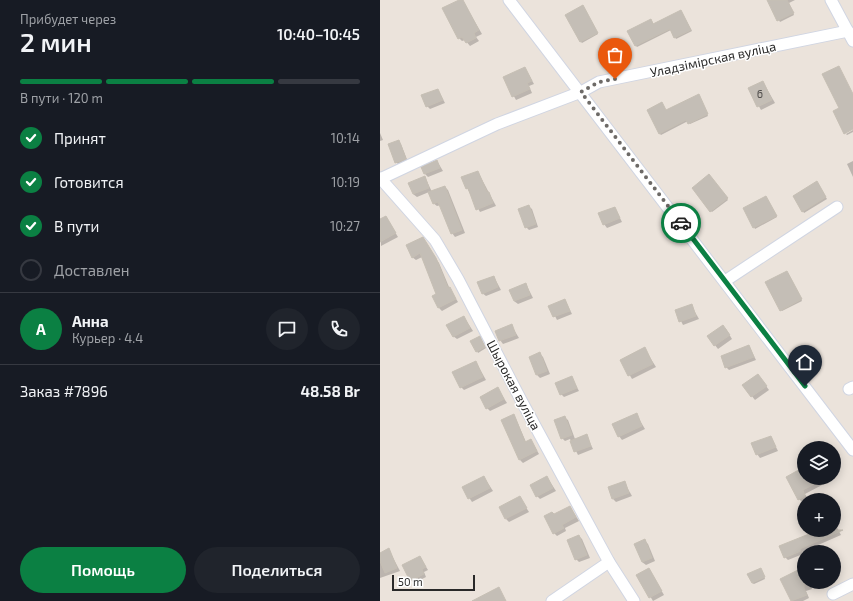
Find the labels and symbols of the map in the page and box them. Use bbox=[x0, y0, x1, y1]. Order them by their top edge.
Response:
pin bbox=[598, 38, 632, 79]
street label: Уладзімірская вуліца bbox=[649, 38, 777, 80]
house number: 6 bbox=[757, 87, 763, 100]
courier bbox=[661, 203, 701, 243]
street label: Шырокая вуліца bbox=[484, 337, 544, 433]
pin bbox=[788, 345, 822, 386]
scale bar bbox=[392, 573, 475, 592]

